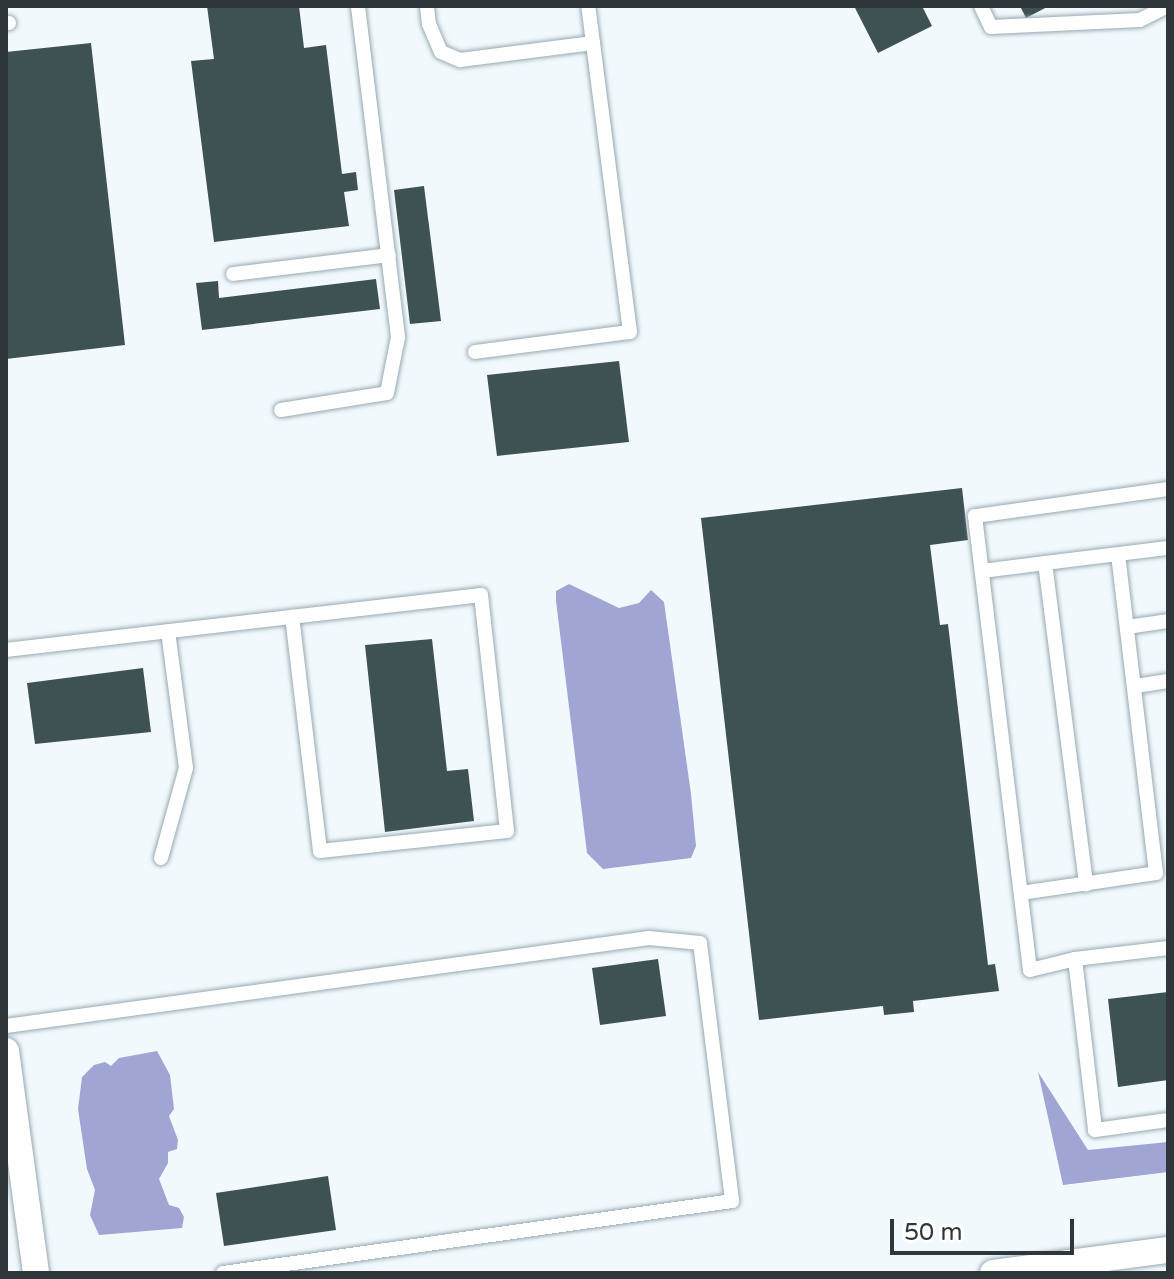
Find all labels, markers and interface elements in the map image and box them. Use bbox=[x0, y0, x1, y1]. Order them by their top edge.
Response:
scale bar bbox=[894, 1203, 1078, 1253]
text: 50 m bbox=[904, 1218, 962, 1247]

